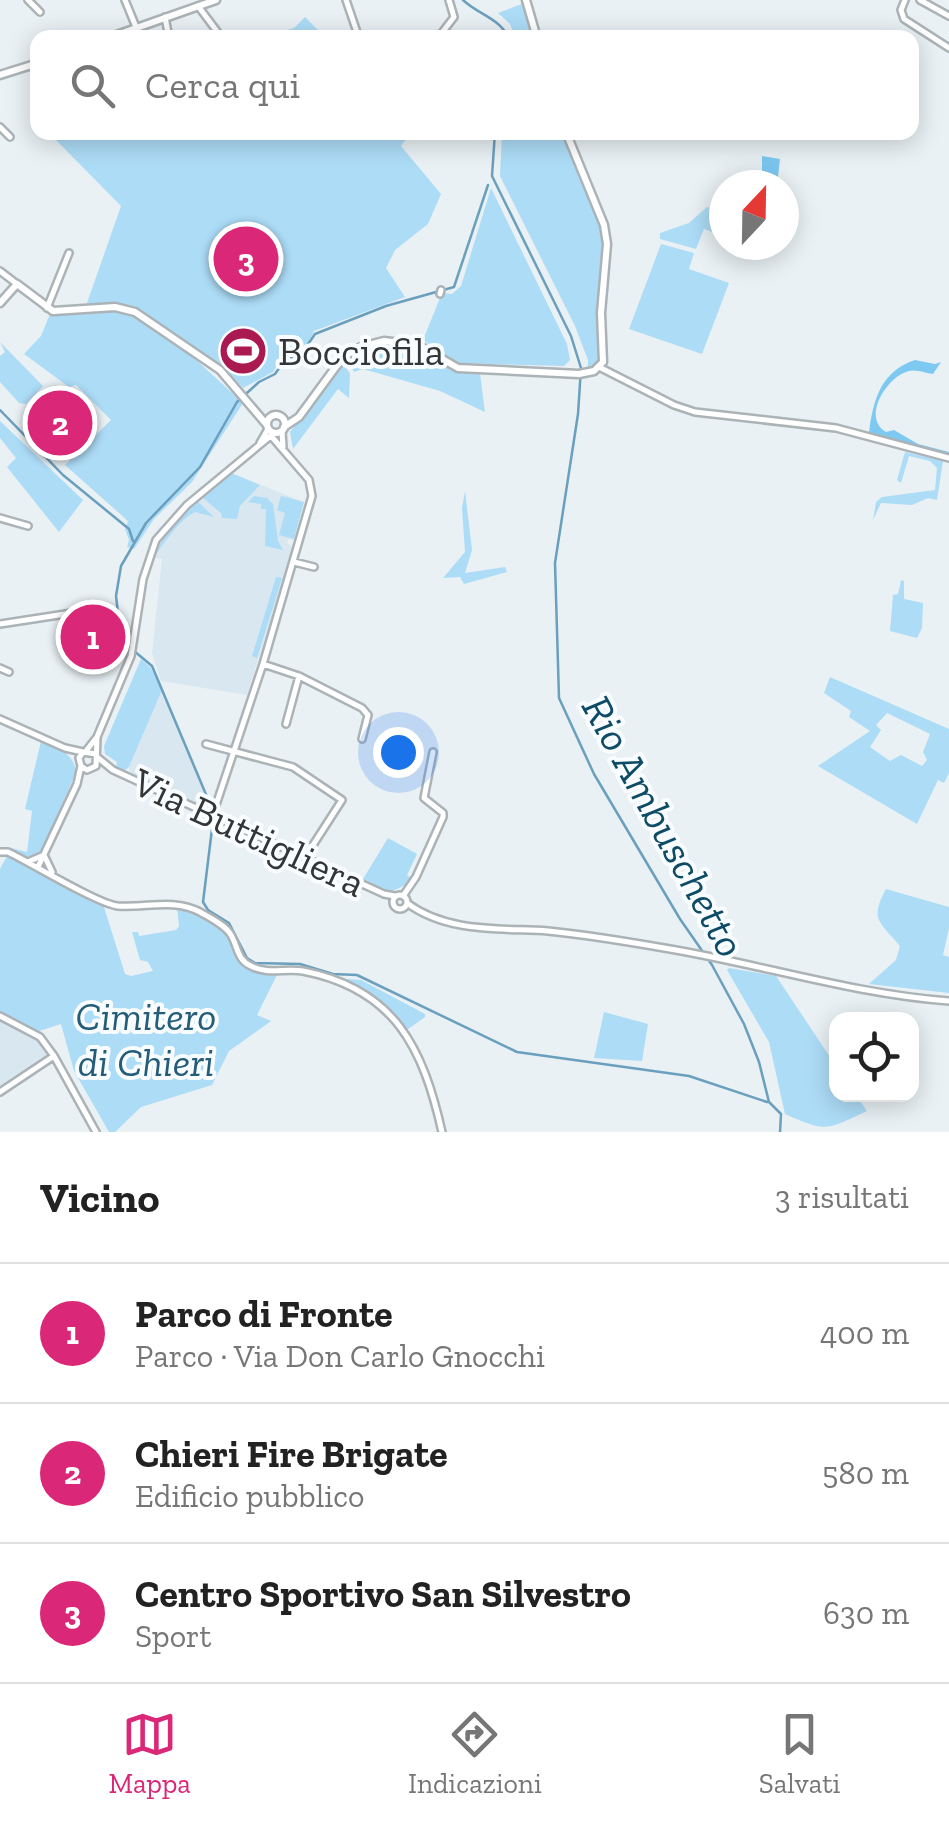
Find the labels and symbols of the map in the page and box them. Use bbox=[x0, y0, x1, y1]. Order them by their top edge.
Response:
north arrow bbox=[709, 170, 799, 260]
pin: 3 bbox=[214, 222, 278, 296]
sports icon: Bocciofila bbox=[217, 325, 269, 377]
place label: Bocciofila bbox=[278, 327, 444, 375]
pin: 2 bbox=[28, 386, 92, 460]
pin: 1 bbox=[61, 600, 126, 674]
water label: Rio Ambuschetto bbox=[571, 686, 757, 966]
your location bbox=[373, 727, 424, 778]
street label: Via Buttigliera bbox=[124, 757, 373, 907]
park label: Cimitero di Chieri bbox=[75, 992, 217, 1086]

